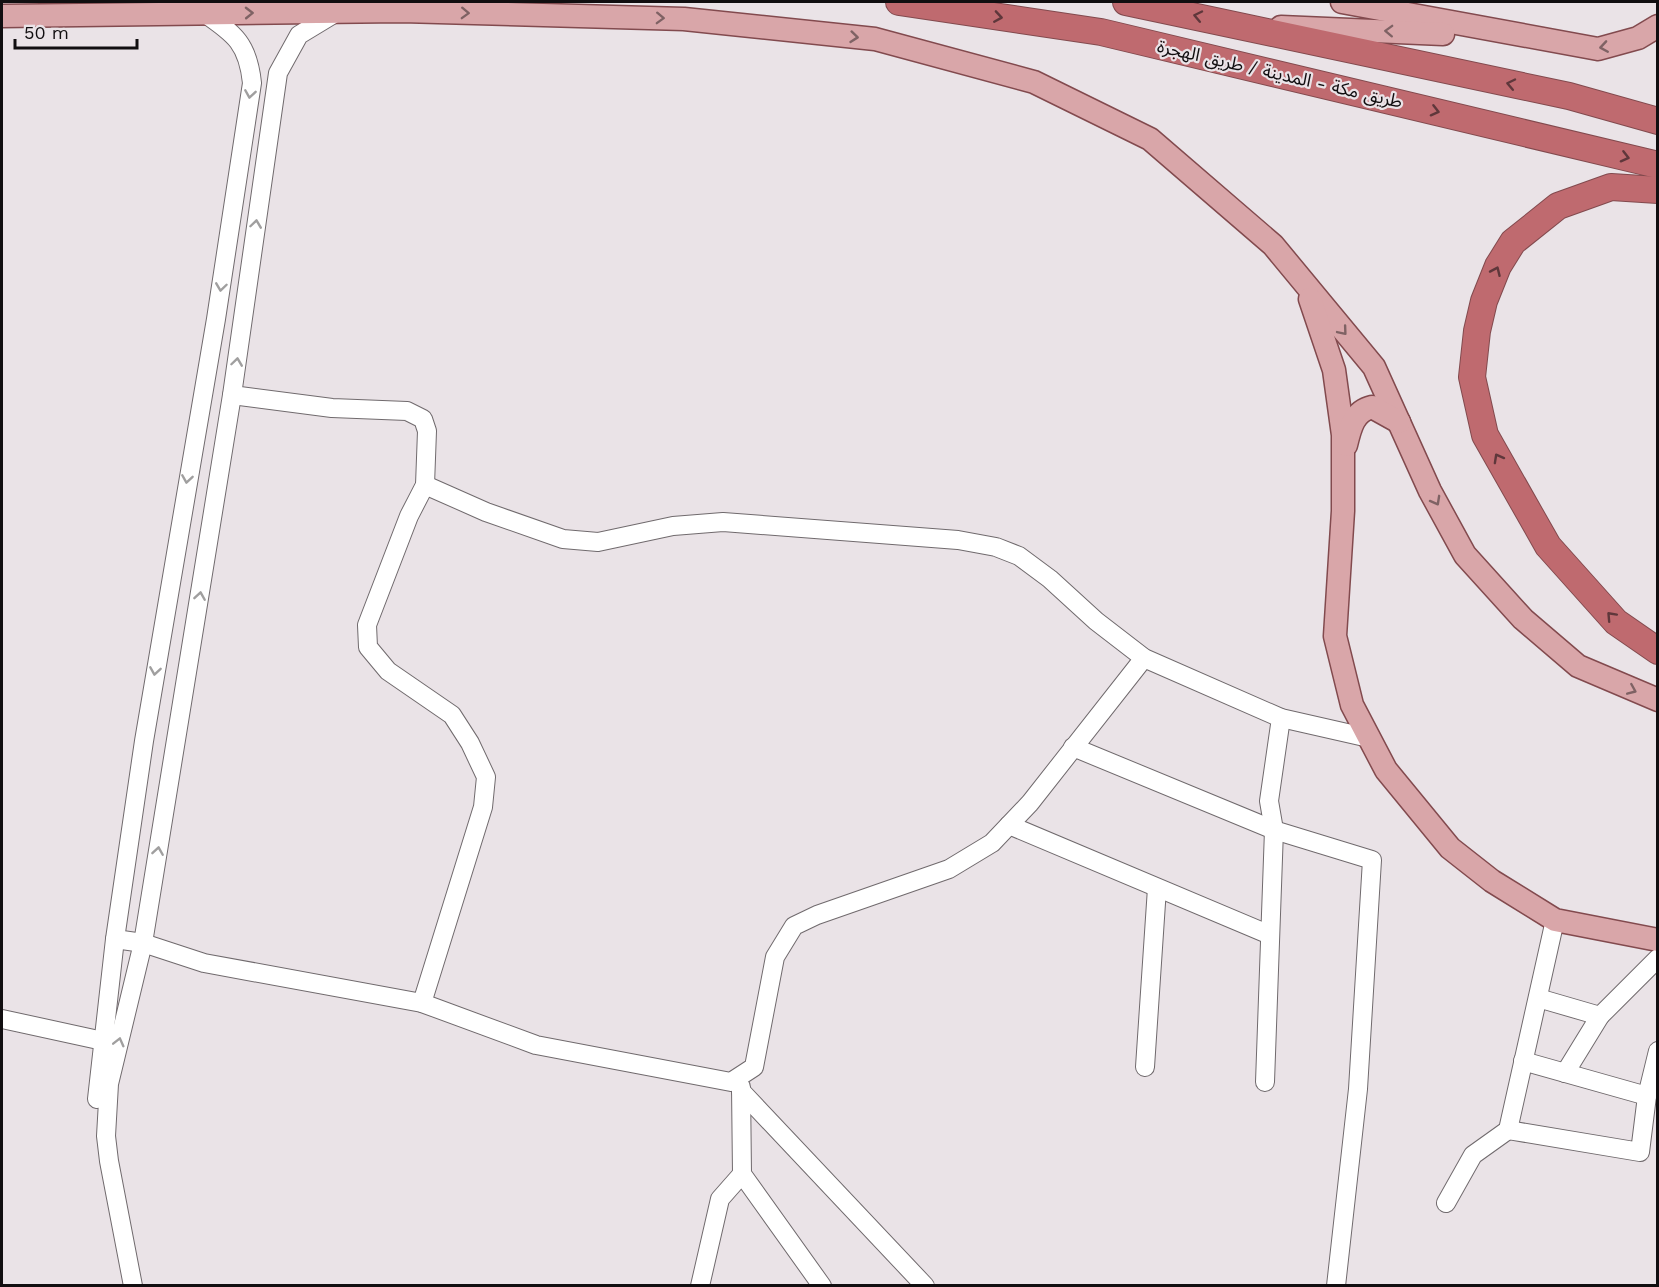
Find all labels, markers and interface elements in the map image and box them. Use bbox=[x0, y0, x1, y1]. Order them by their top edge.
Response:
one-way arrow bbox=[460, 6, 469, 19]
one-way arrow bbox=[244, 7, 253, 19]
one-way arrow bbox=[994, 10, 1003, 22]
one-way arrow bbox=[1193, 11, 1203, 24]
scale bar bbox=[15, 12, 136, 50]
one-way arrow bbox=[655, 12, 664, 24]
text: 50 m bbox=[24, 22, 69, 43]
one-way arrow bbox=[1385, 25, 1394, 38]
one-way arrow bbox=[849, 30, 858, 43]
street label: طريق مكة - المدينة / طريق الهجرة bbox=[1155, 35, 1405, 113]
one-way arrow bbox=[1599, 40, 1608, 52]
one-way arrow bbox=[1507, 78, 1517, 91]
one-way arrow bbox=[244, 88, 257, 98]
one-way arrow bbox=[1430, 103, 1440, 116]
one-way arrow bbox=[1619, 149, 1629, 162]
one-way arrow bbox=[250, 219, 262, 228]
one-way arrow bbox=[1489, 267, 1501, 278]
one-way arrow bbox=[215, 282, 227, 291]
one-way arrow bbox=[1336, 324, 1347, 335]
one-way arrow bbox=[230, 358, 242, 367]
one-way arrow bbox=[1494, 454, 1506, 464]
one-way arrow bbox=[182, 474, 194, 483]
one-way arrow bbox=[1429, 495, 1440, 505]
one-way arrow bbox=[193, 592, 206, 602]
one-way arrow bbox=[1607, 612, 1618, 623]
one-way arrow bbox=[149, 666, 162, 676]
one-way arrow bbox=[1626, 682, 1637, 694]
one-way arrow bbox=[151, 846, 164, 856]
one-way arrow bbox=[112, 1037, 125, 1047]

